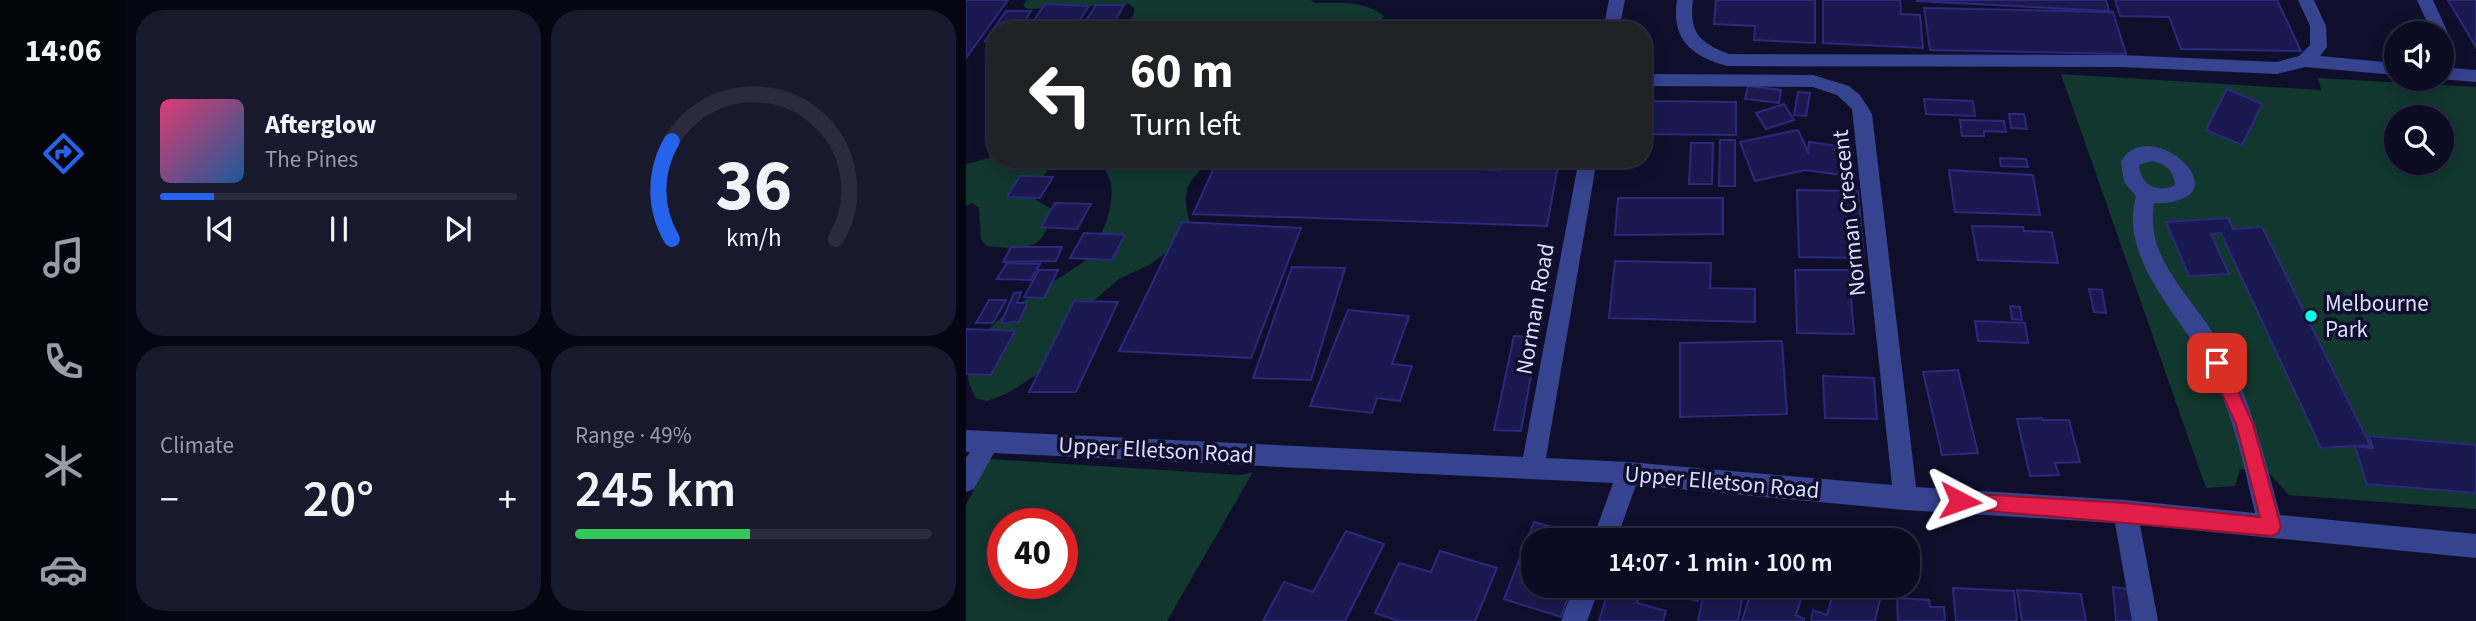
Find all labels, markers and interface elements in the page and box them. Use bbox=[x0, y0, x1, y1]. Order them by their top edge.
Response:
map controls bbox=[2384, 21, 2454, 175]
button: sound bbox=[2384, 21, 2454, 91]
text: 14:06 bbox=[24, 28, 102, 74]
text: 60 m bbox=[1130, 37, 1234, 107]
icon: left bbox=[1015, 49, 1106, 140]
text: Turn left bbox=[1130, 102, 1241, 148]
button: search bbox=[2384, 105, 2454, 175]
text: Afterglow bbox=[265, 106, 376, 143]
street label: Norman Crescent bbox=[1824, 128, 1874, 298]
icon: directions bbox=[39, 129, 88, 178]
text: 36 bbox=[715, 135, 792, 239]
text: The Pines bbox=[265, 143, 358, 176]
icon: previous bbox=[201, 210, 239, 248]
icon: pause bbox=[320, 210, 358, 248]
icon: next bbox=[439, 210, 477, 248]
text: km/h bbox=[726, 220, 781, 256]
icon: music bbox=[39, 233, 88, 282]
street label: Norman Road bbox=[1507, 241, 1563, 377]
place label: Melbourne Park bbox=[2325, 287, 2429, 346]
marker: Melbourne Park bbox=[2303, 308, 2319, 324]
pin bbox=[2187, 333, 2247, 393]
icon: phone bbox=[39, 337, 88, 386]
icon: arrive bbox=[2198, 344, 2236, 382]
text: Range · 49% bbox=[575, 419, 692, 452]
street label: Upper Elletson Road bbox=[1057, 428, 1255, 472]
text: Climate bbox=[160, 429, 234, 462]
icon: climate bbox=[39, 441, 88, 490]
text: 245 km bbox=[575, 453, 736, 527]
street label: Upper Elletson Road bbox=[1623, 457, 1821, 507]
text: 20° bbox=[303, 463, 374, 537]
position arrow bbox=[1923, 464, 1997, 538]
text: − bbox=[160, 473, 179, 527]
text: + bbox=[498, 473, 517, 527]
speed limit sign: 40 bbox=[987, 508, 1078, 599]
text: 14:07 · 1 min · 100 m bbox=[1608, 544, 1833, 581]
icon: car bbox=[39, 545, 88, 594]

